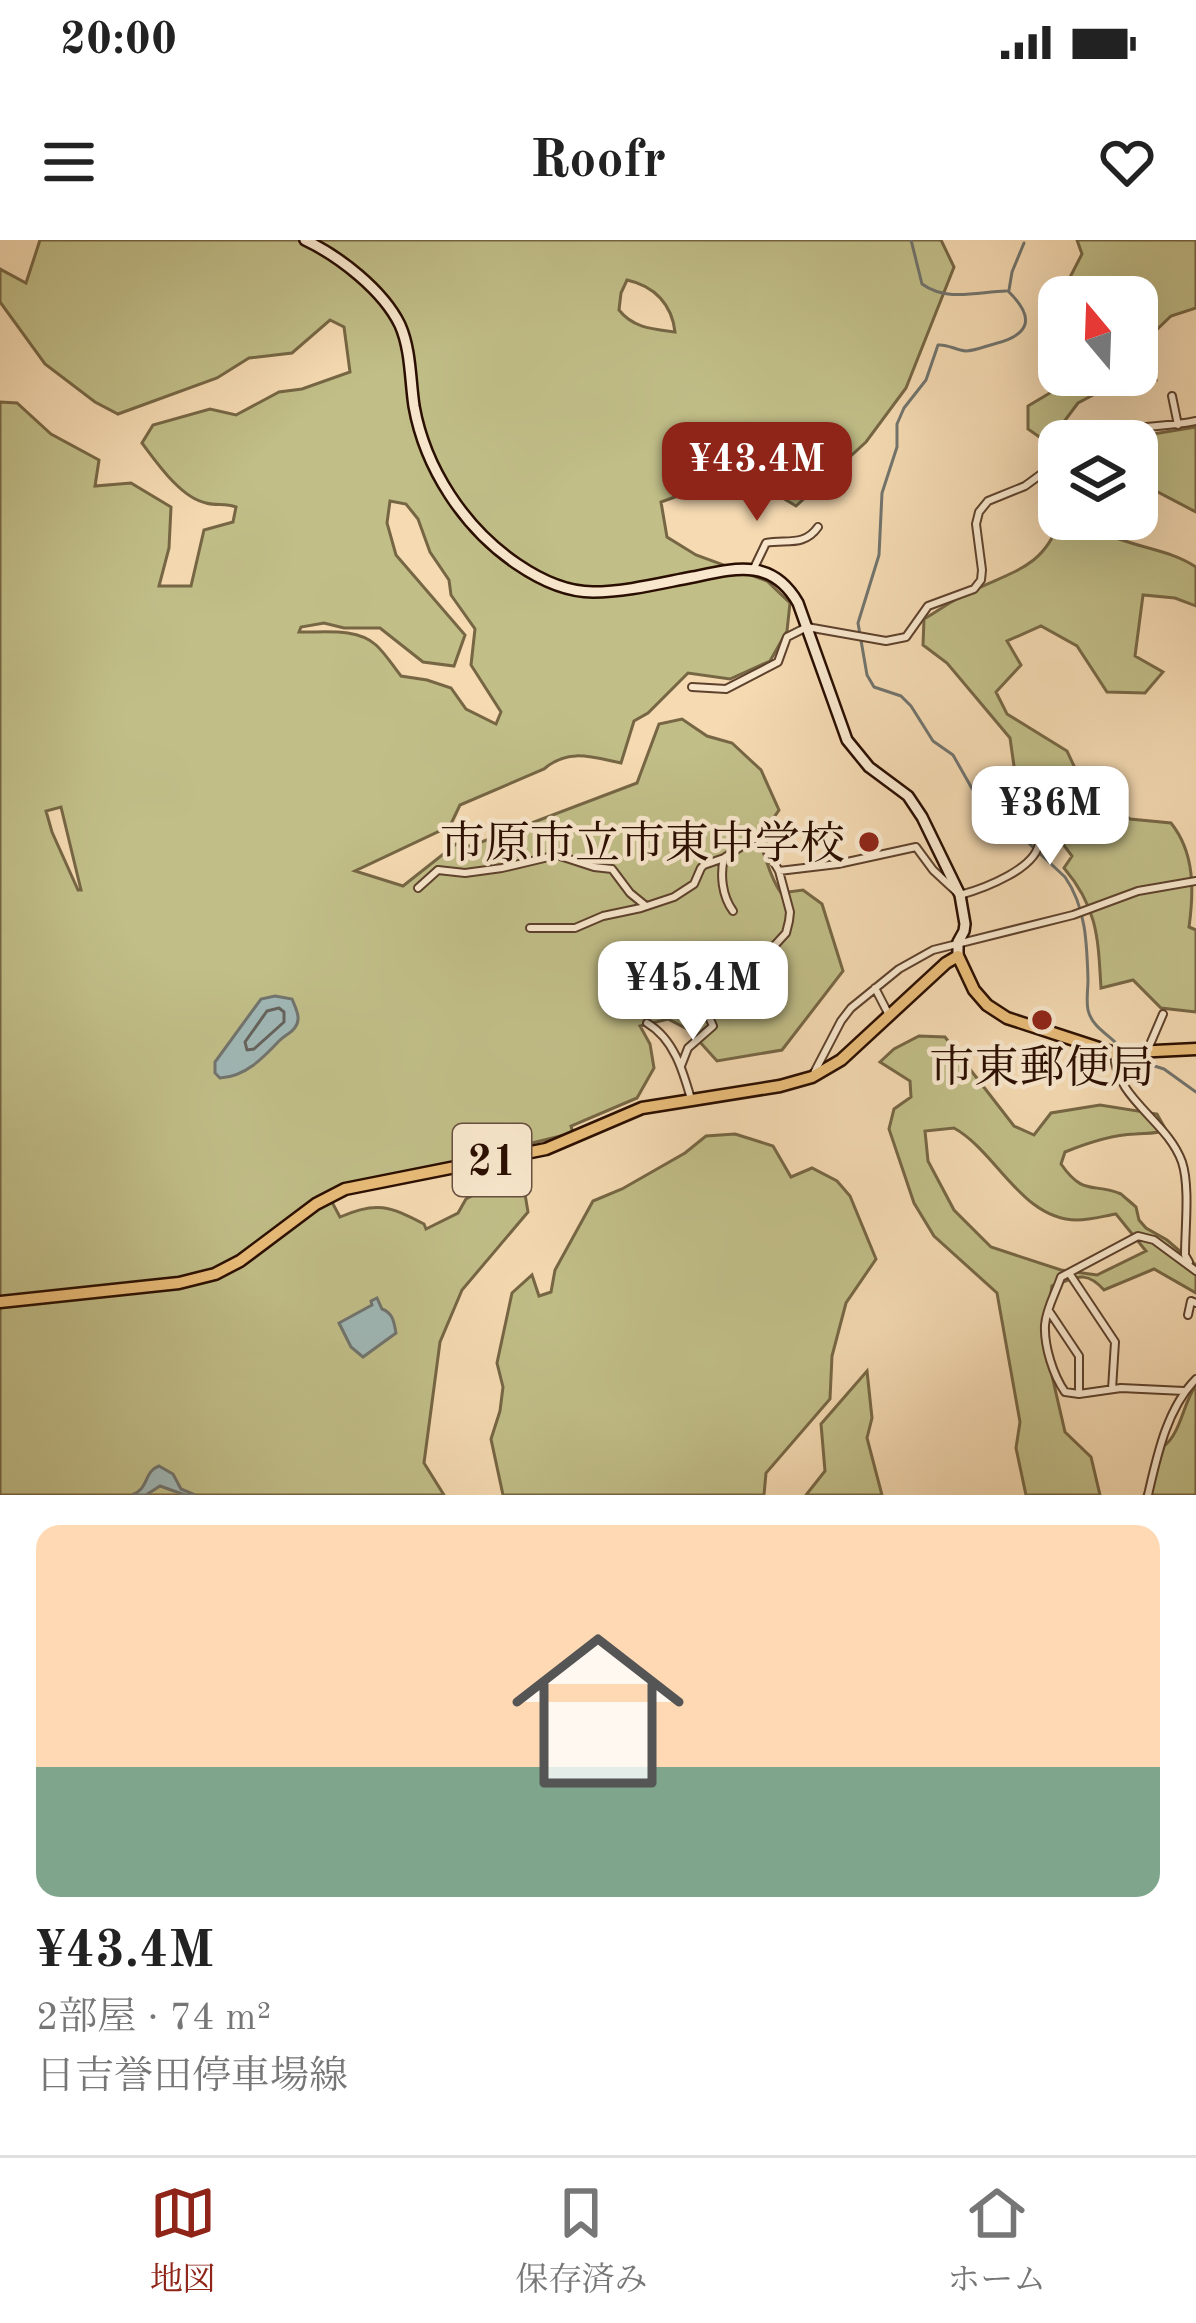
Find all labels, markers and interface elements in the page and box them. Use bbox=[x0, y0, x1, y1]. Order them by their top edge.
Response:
text: 20:00 bbox=[60, 19, 177, 64]
icon: menu bbox=[36, 129, 102, 195]
icon: heart bbox=[1094, 129, 1160, 195]
text: Roofr bbox=[530, 135, 666, 189]
north arrow bbox=[1038, 276, 1158, 396]
map controls bbox=[1038, 276, 1158, 540]
button: layers bbox=[1038, 420, 1158, 540]
pin: ¥43.4M bbox=[659, 422, 855, 524]
text: ¥43.4M bbox=[689, 441, 825, 480]
pin: ¥36M bbox=[979, 766, 1121, 868]
text: ¥36M bbox=[999, 785, 1101, 824]
place label: 市原市立市東中学校 bbox=[440, 820, 845, 869]
marker: 市原市立市東中学校 bbox=[856, 829, 882, 855]
pin: ¥45.4M bbox=[595, 941, 791, 1043]
text: ¥45.4M bbox=[625, 960, 761, 999]
marker: 市東郵便局 bbox=[1029, 1007, 1055, 1033]
place label: 市東郵便局 bbox=[929, 1044, 1155, 1093]
road number: 21 bbox=[453, 1124, 531, 1196]
icon: home bbox=[490, 1603, 706, 1819]
text: ¥43.4M bbox=[36, 1927, 214, 1978]
text: 2部屋 · 74 m² bbox=[36, 1999, 271, 2038]
text: 日吉誉田停車場線 bbox=[36, 2058, 348, 2097]
tab: 地図 bbox=[150, 2180, 216, 2302]
tab: 保存済み bbox=[515, 2180, 647, 2302]
tab: ホーム bbox=[947, 2180, 1046, 2302]

